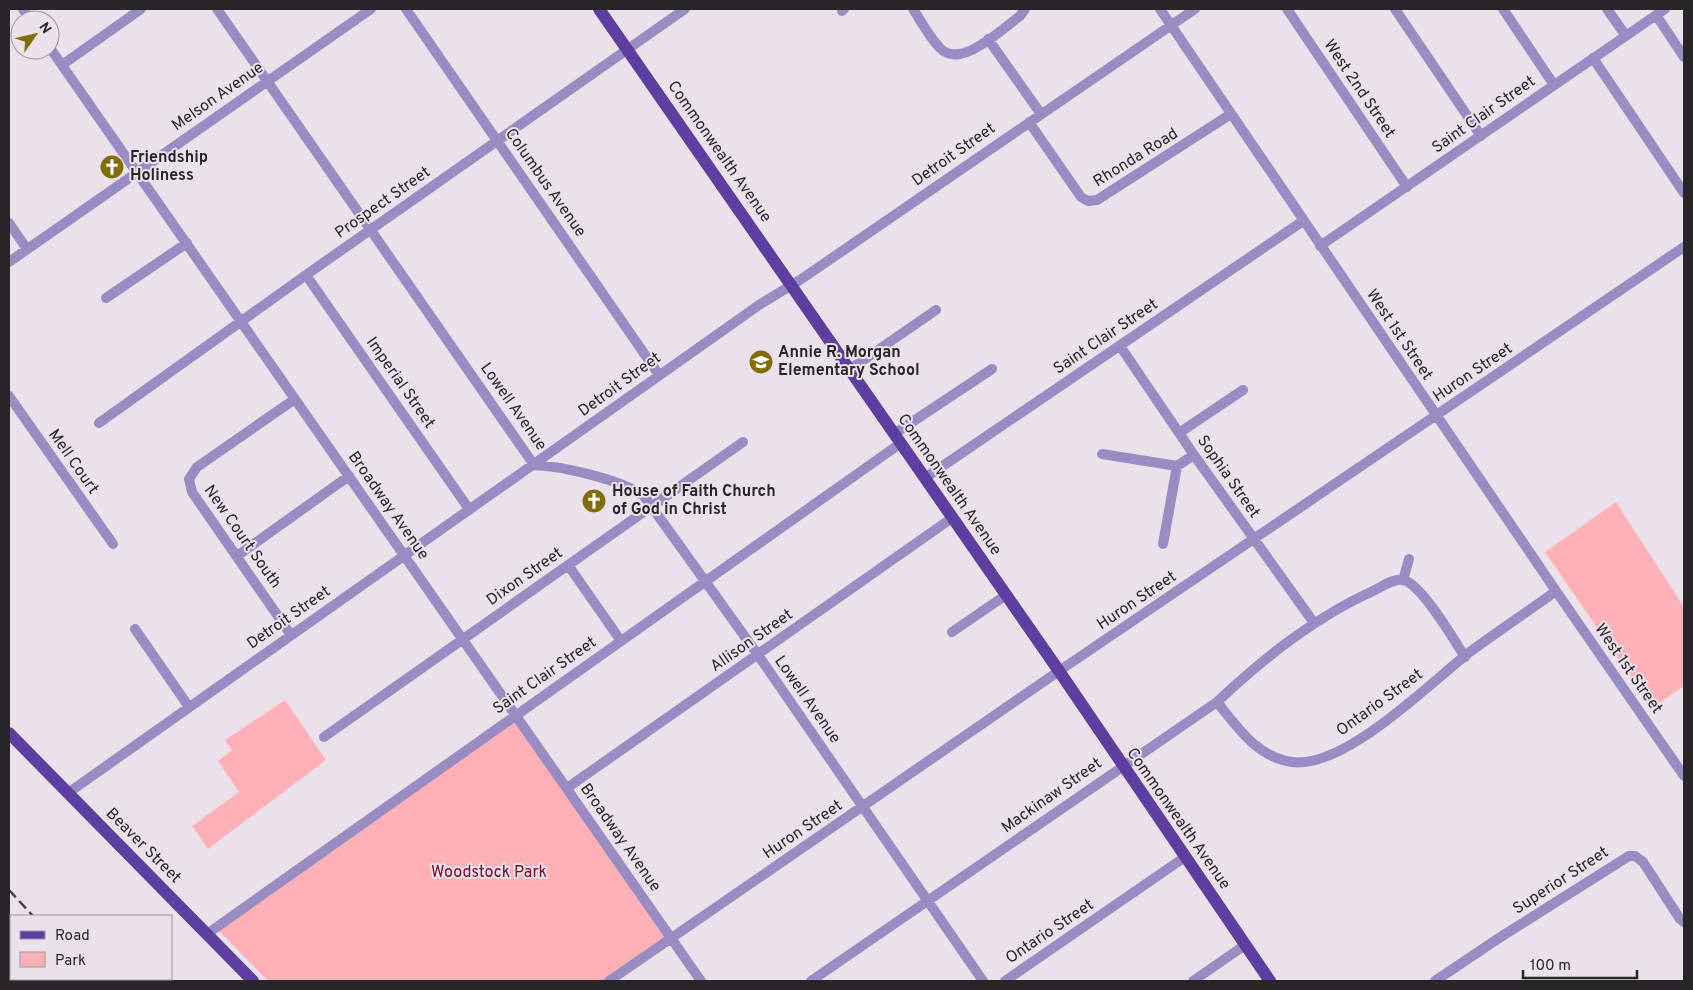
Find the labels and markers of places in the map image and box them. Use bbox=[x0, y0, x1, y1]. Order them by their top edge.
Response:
place label: Friendship Holiness bbox=[130, 148, 208, 186]
church icon: Friendship Holiness bbox=[99, 154, 125, 180]
place label: Annie R. Morgan Elementary School bbox=[778, 343, 920, 381]
school or university icon: Annie R. Morgan Elementary School bbox=[748, 349, 774, 375]
place label: House of Faith Church of God in Christ bbox=[612, 482, 776, 520]
church icon: House of Faith Church of God in Christ bbox=[581, 488, 607, 514]

